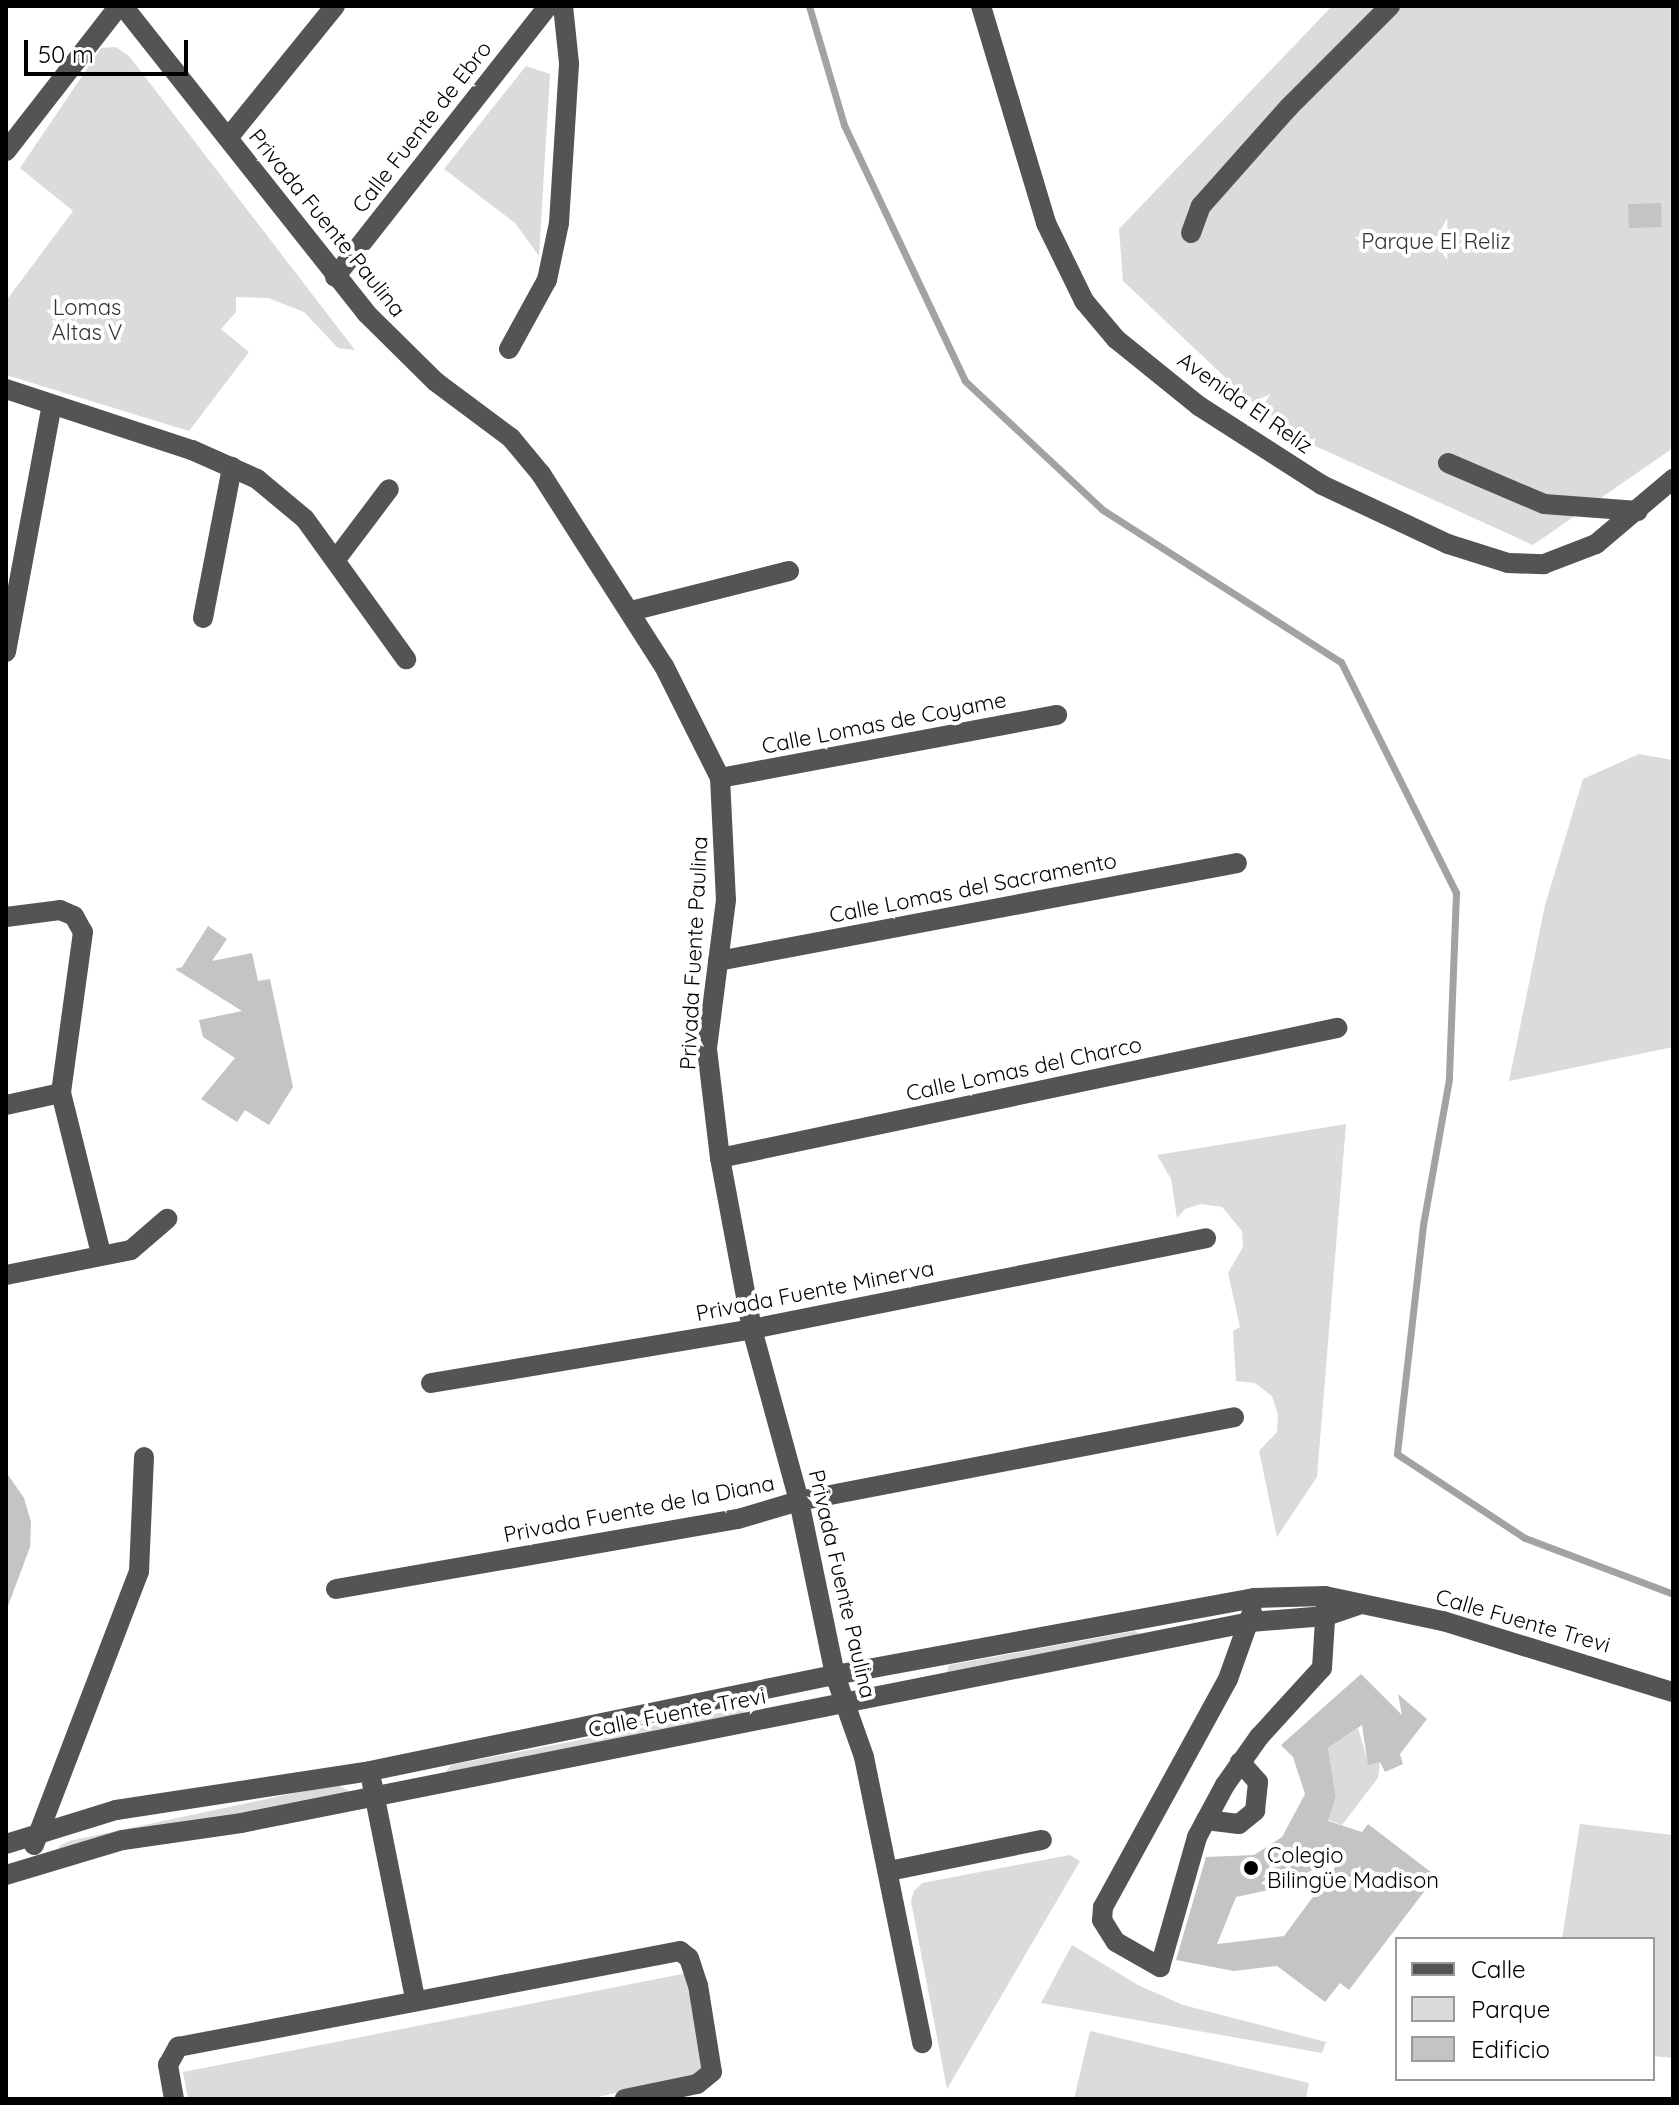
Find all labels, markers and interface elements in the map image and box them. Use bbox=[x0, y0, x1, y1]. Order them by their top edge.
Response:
scale bar bbox=[28, 24, 192, 74]
street label: Calle Fuente de Ebro bbox=[347, 36, 497, 218]
text: 50 m bbox=[38, 39, 94, 69]
street label: Privada Fuente Paulina bbox=[243, 124, 411, 322]
park label: Parque El Reliz bbox=[1361, 229, 1511, 255]
park label: Lomas Altas V bbox=[52, 294, 122, 346]
street label: Avenida El Relíz bbox=[1172, 347, 1318, 459]
street label: Calle Lomas de Coyame bbox=[760, 686, 1008, 760]
street label: Privada Fuente Paulina bbox=[675, 836, 713, 1070]
street label: Calle Lomas del Sacramento bbox=[827, 847, 1119, 929]
street label: Calle Lomas del Charco bbox=[904, 1031, 1144, 1107]
street label: Privada Fuente Minerva bbox=[694, 1255, 936, 1327]
street label: Privada Fuente Paulina bbox=[803, 1467, 881, 1701]
street label: Privada Fuente de la Diana bbox=[501, 1470, 777, 1548]
street label: Calle Fuente Trevi bbox=[1433, 1583, 1613, 1659]
street label: Calle Fuente Trevi bbox=[586, 1683, 768, 1743]
place label: Colegio Bilingüe Madison bbox=[1267, 1842, 1439, 1894]
marker: Colegio Bilingüe Madison bbox=[1242, 1859, 1260, 1877]
legend bbox=[1395, 1937, 1655, 2081]
text: Calle bbox=[1471, 1954, 1526, 1984]
text: Parque bbox=[1471, 1994, 1550, 2024]
text: Edificio bbox=[1471, 2034, 1550, 2064]

